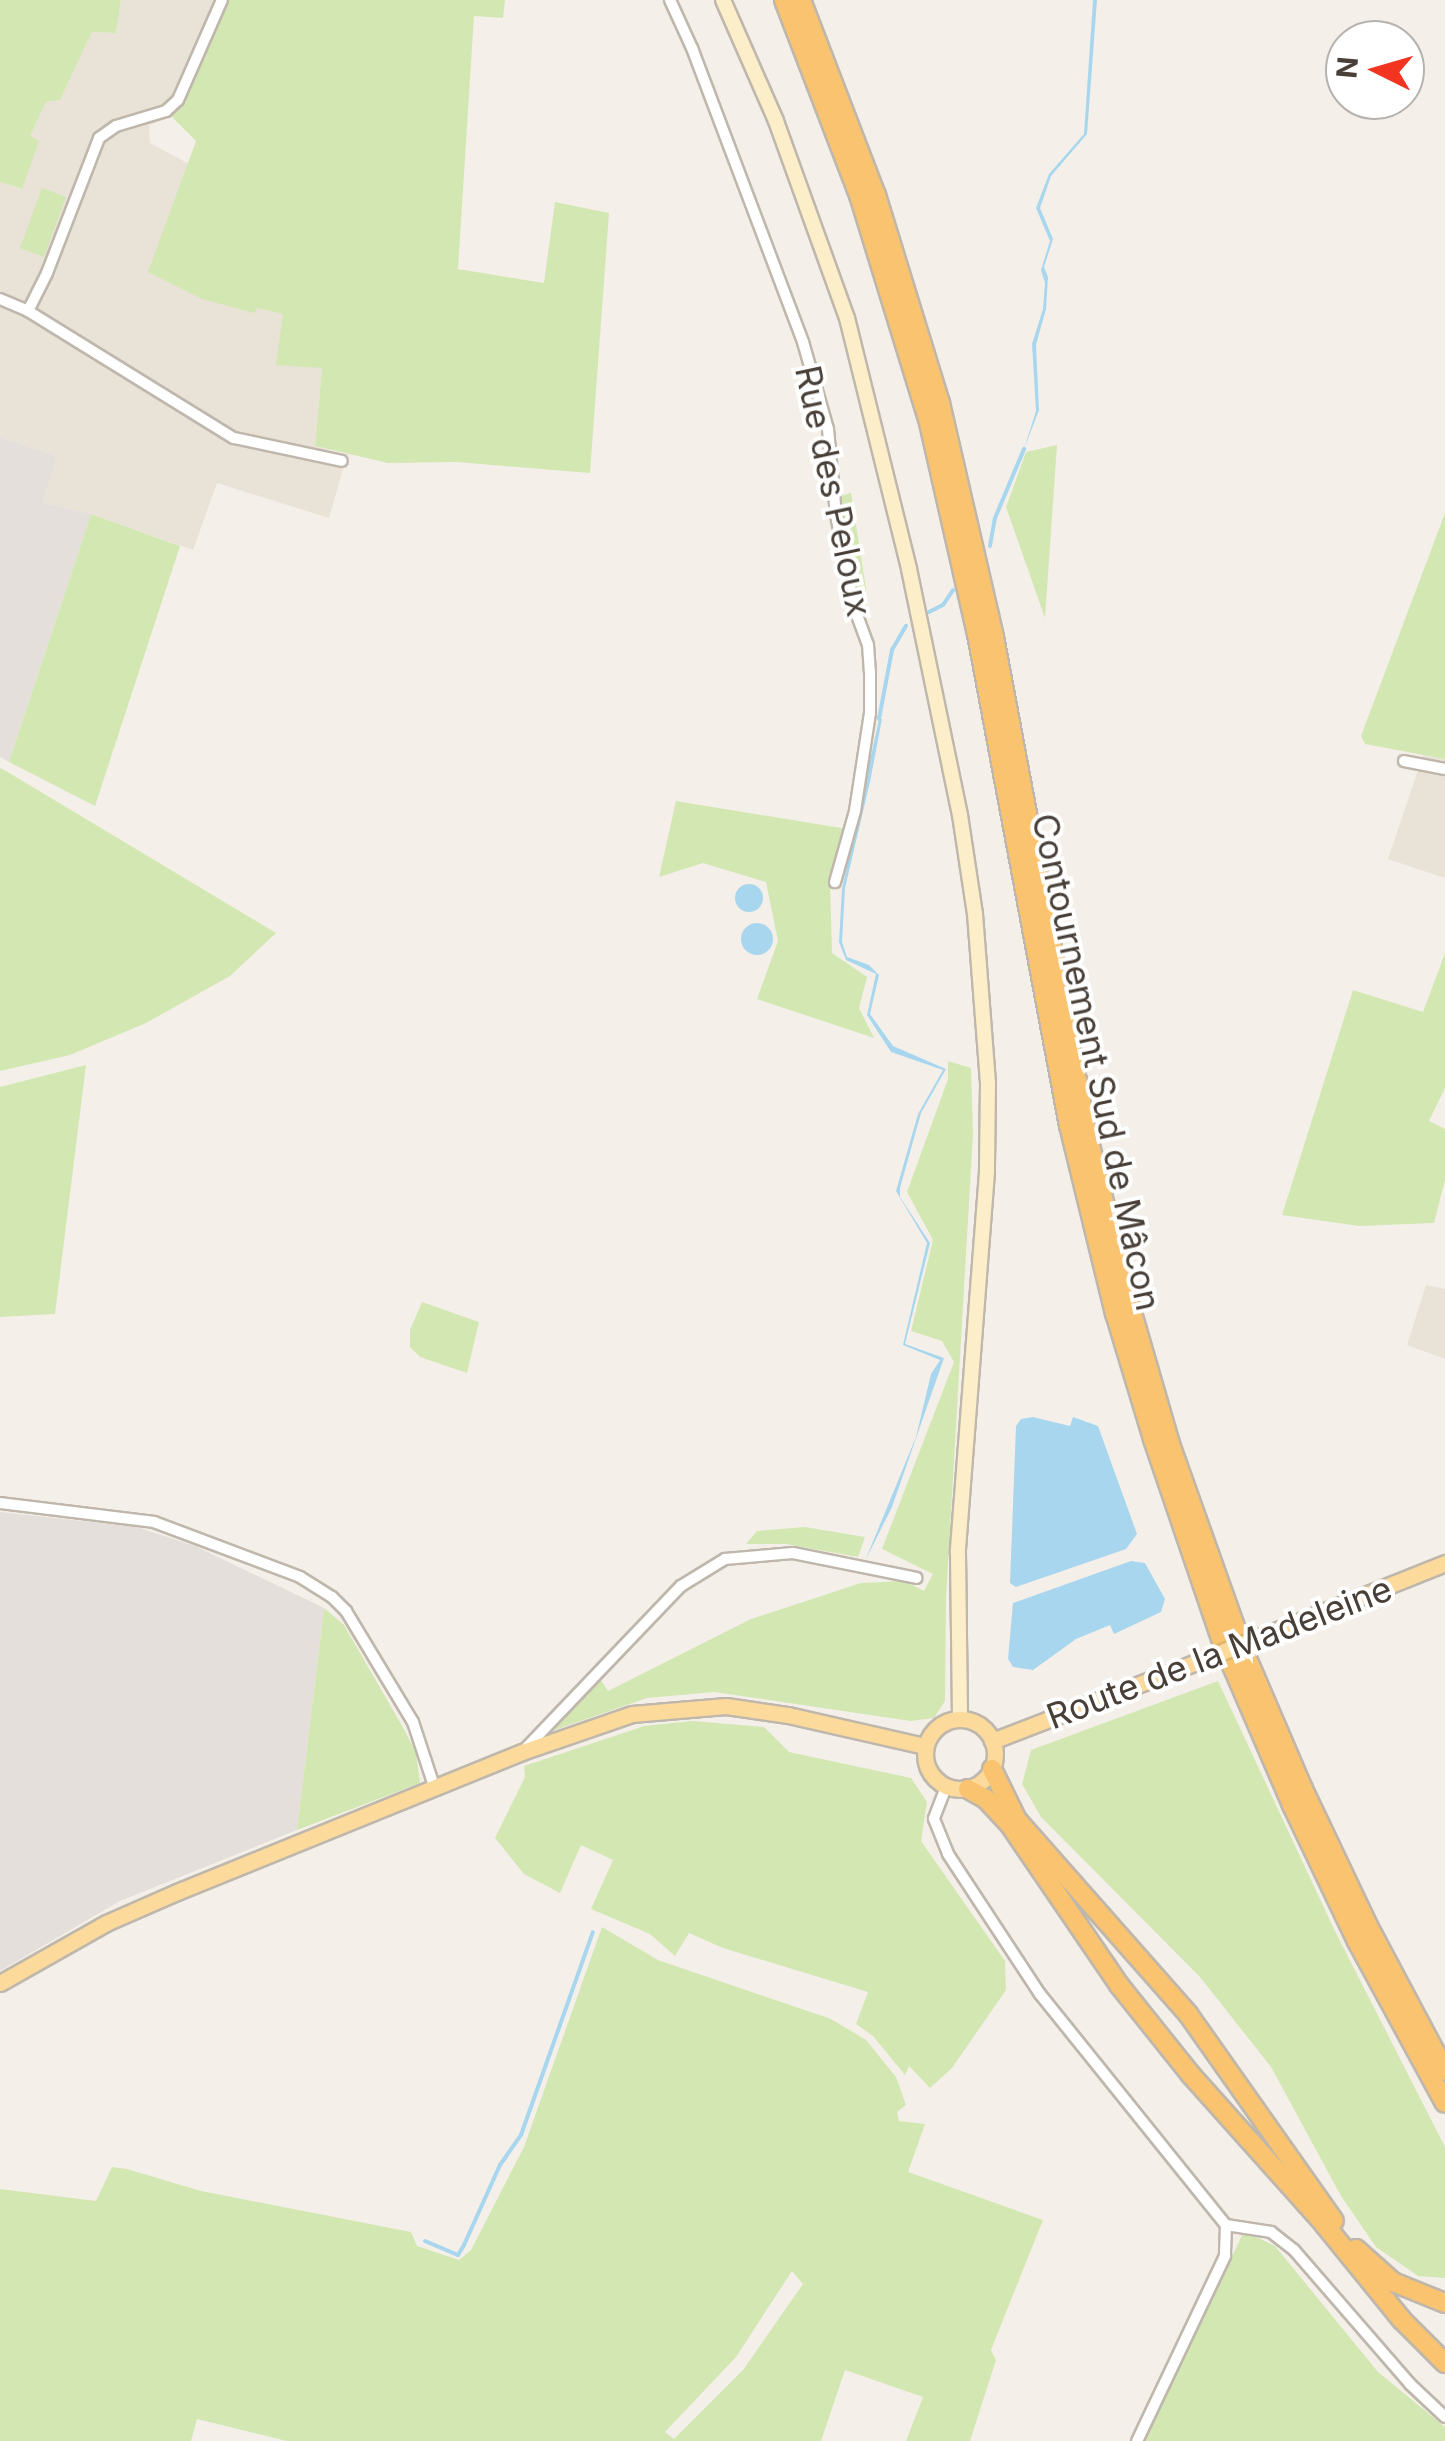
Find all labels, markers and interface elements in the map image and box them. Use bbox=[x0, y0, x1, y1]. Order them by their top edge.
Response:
north arrow bbox=[1325, 20, 1425, 120]
text: N bbox=[1329, 55, 1365, 80]
street label: Rue des Peloux bbox=[787, 362, 881, 620]
street label: Contournement Sud de Mâcon bbox=[1024, 810, 1170, 1314]
street label: Route de la Madeleine bbox=[1041, 1567, 1397, 1737]

